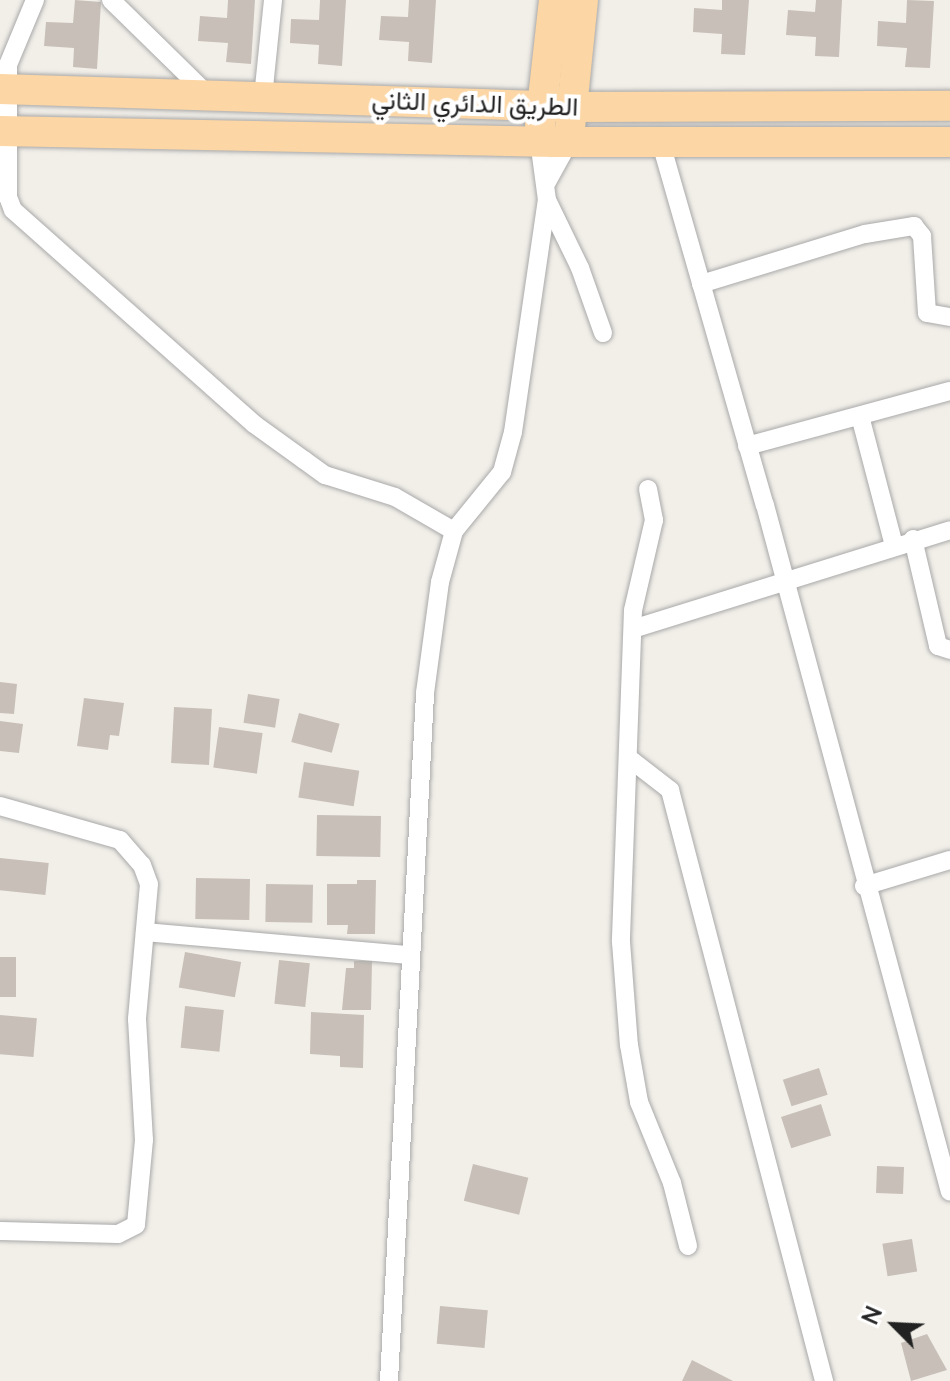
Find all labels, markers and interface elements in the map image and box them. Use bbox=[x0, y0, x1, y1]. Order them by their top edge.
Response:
street label: الطريق الدائري الثاني bbox=[371, 84, 579, 122]
north arrow bbox=[854, 1285, 934, 1365]
text: N bbox=[856, 1302, 887, 1328]

